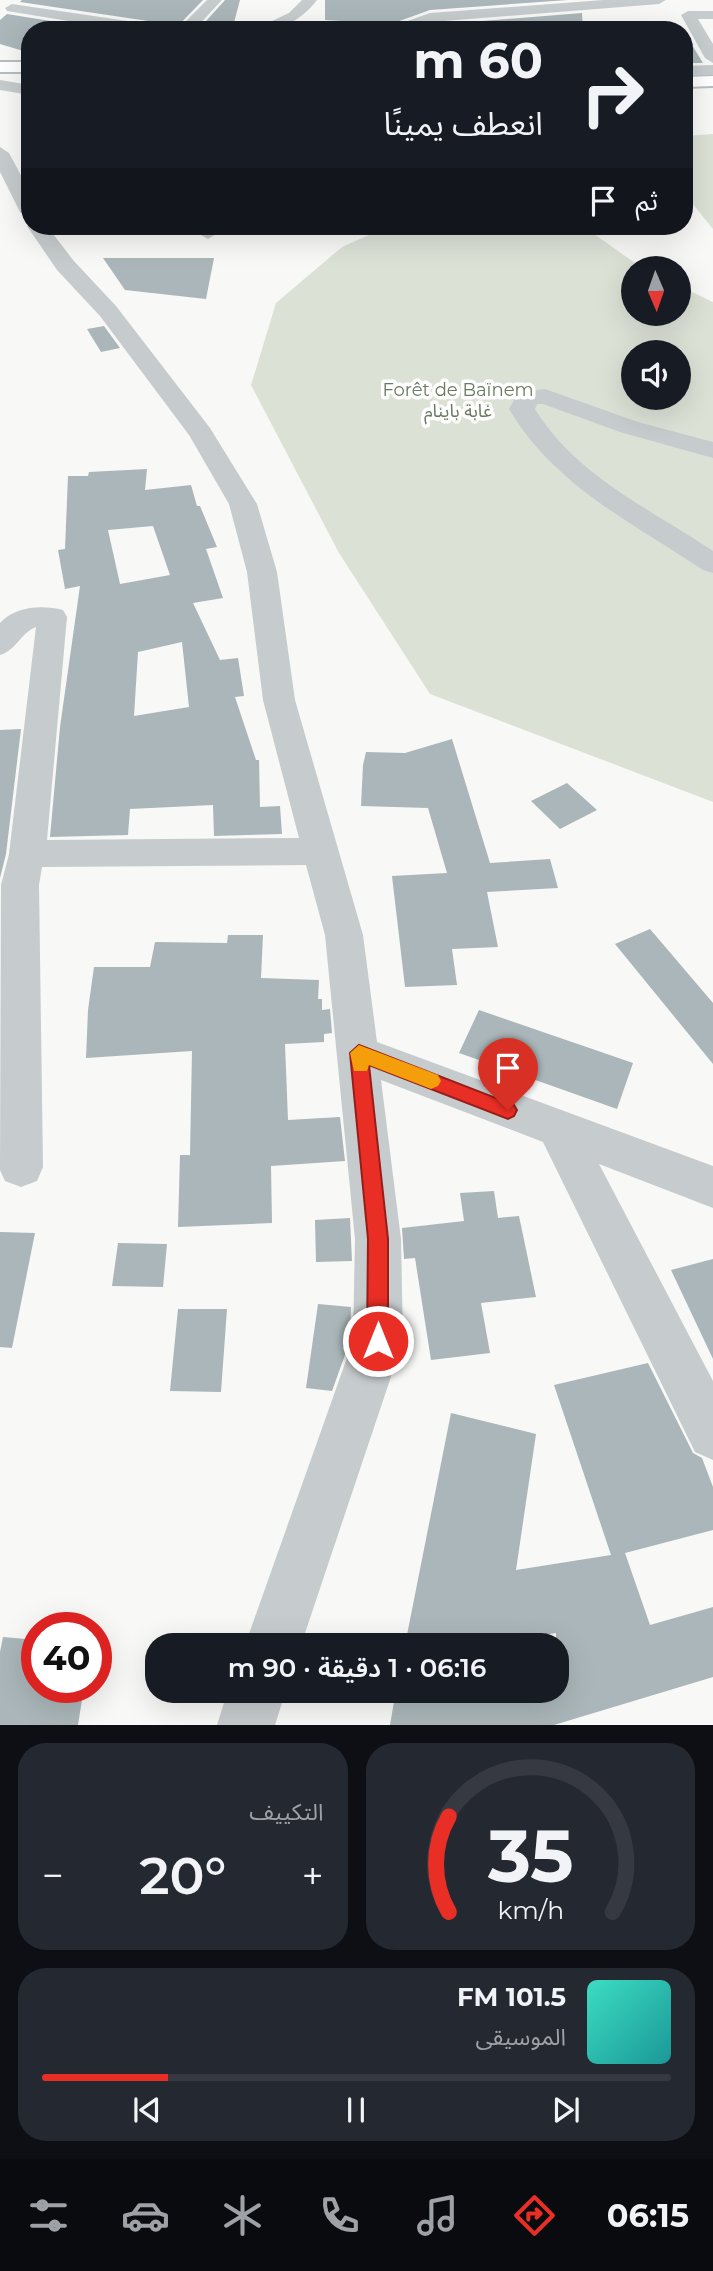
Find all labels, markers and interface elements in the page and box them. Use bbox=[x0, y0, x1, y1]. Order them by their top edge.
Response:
text: 60 m bbox=[413, 31, 543, 90]
icon: right bbox=[567, 49, 658, 140]
text: انعطف يمينًا bbox=[384, 104, 543, 143]
icon: arrive bbox=[584, 182, 622, 220]
text: ثم bbox=[636, 185, 658, 217]
north arrow bbox=[621, 256, 691, 326]
map controls bbox=[621, 256, 691, 410]
button: sound bbox=[621, 340, 691, 410]
park label: Forêt de Baïnem غابة باينام bbox=[382, 379, 534, 425]
pin bbox=[478, 1038, 538, 1110]
icon: arrive bbox=[489, 1049, 527, 1087]
position arrow bbox=[341, 1304, 415, 1378]
speed limit sign: 40 bbox=[21, 1612, 112, 1703]
text: 06:16 · 1 دقيقة · 90 m bbox=[228, 1652, 486, 1684]
text: التكييف bbox=[249, 1798, 324, 1826]
text: 35 bbox=[486, 1813, 573, 1901]
text: 20° bbox=[139, 1844, 226, 1907]
text: − bbox=[42, 1852, 64, 1899]
text: + bbox=[302, 1852, 324, 1899]
text: km/h bbox=[497, 1895, 564, 1925]
text: 101.5 FM bbox=[457, 1981, 566, 2013]
text: الموسيقى bbox=[475, 2023, 566, 2051]
icon: previous bbox=[128, 2091, 166, 2129]
icon: pause bbox=[337, 2091, 375, 2129]
icon: next bbox=[547, 2091, 585, 2129]
icon: filters bbox=[24, 2191, 73, 2240]
icon: car bbox=[121, 2191, 170, 2240]
icon: climate bbox=[218, 2191, 267, 2240]
icon: phone bbox=[315, 2191, 364, 2240]
icon: music bbox=[413, 2191, 462, 2240]
icon: directions bbox=[510, 2191, 559, 2240]
text: 06:15 bbox=[607, 2196, 689, 2235]

